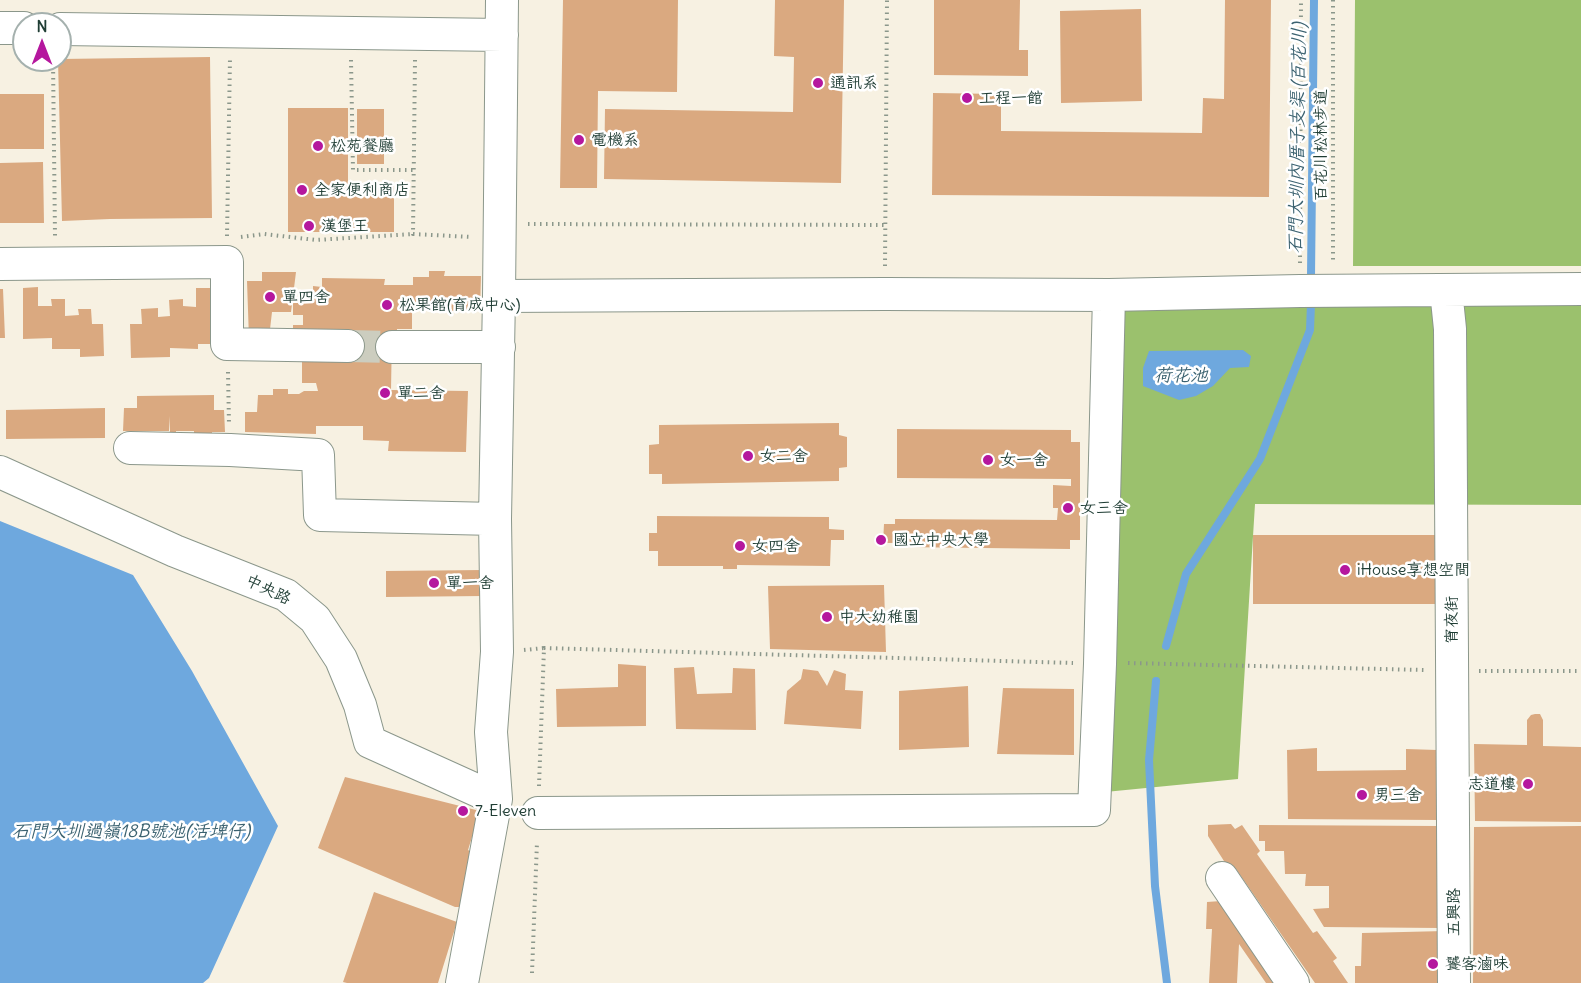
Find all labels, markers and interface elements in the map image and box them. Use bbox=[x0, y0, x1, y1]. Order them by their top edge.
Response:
north arrow bbox=[12, 12, 72, 72]
text: N bbox=[36, 16, 48, 36]
water label: 石門大圳內厝子支渠 (百花川) bbox=[1285, 22, 1311, 254]
place label: 通訊系 bbox=[830, 73, 878, 93]
marker: 通訊系 bbox=[811, 76, 825, 90]
place label: 工程一館 bbox=[979, 88, 1043, 108]
street label: 百花川松林步道 bbox=[1311, 89, 1331, 201]
marker: 工程一館 bbox=[960, 91, 974, 105]
place label: 電機系 bbox=[591, 130, 639, 150]
marker: 電機系 bbox=[572, 133, 586, 147]
place label: 松苑餐廳 bbox=[330, 136, 394, 156]
marker: 松苑餐廳 bbox=[311, 139, 325, 153]
place label: 全家便利商店 bbox=[314, 180, 410, 200]
marker: 全家便利商店 bbox=[295, 183, 309, 197]
place label: 漢堡王 bbox=[321, 216, 369, 236]
marker: 漢堡王 bbox=[302, 219, 316, 233]
place label: 單四舍 bbox=[282, 287, 330, 307]
marker: 單四舍 bbox=[263, 290, 277, 304]
place label: 松果館(育成中心) bbox=[399, 295, 521, 315]
marker: 松果館(育成中心) bbox=[380, 298, 394, 312]
water label: 荷花池 bbox=[1154, 365, 1208, 387]
place label: 單二舍 bbox=[397, 383, 445, 403]
marker: 單二舍 bbox=[378, 386, 392, 400]
place label: 女二舍 bbox=[760, 446, 808, 466]
marker: 女二舍 bbox=[741, 449, 755, 463]
place label: 女一舍 bbox=[1000, 450, 1048, 470]
marker: 女一舍 bbox=[981, 453, 995, 467]
place label: 女三舍 bbox=[1080, 498, 1128, 518]
marker: 女三舍 bbox=[1061, 501, 1075, 515]
place label: 國立中央大學 bbox=[893, 530, 989, 550]
marker: 國立中央大學 bbox=[874, 533, 888, 547]
place label: 女四舍 bbox=[752, 536, 800, 556]
marker: 女四舍 bbox=[733, 539, 747, 553]
place label: iHouse享想空間 bbox=[1357, 560, 1470, 580]
marker: iHouse享想空間 bbox=[1338, 563, 1352, 577]
street label: 中央路 bbox=[242, 571, 294, 609]
place label: 單一舍 bbox=[446, 573, 494, 593]
marker: 單一舍 bbox=[427, 576, 441, 590]
street label: 宵夜街 bbox=[1442, 596, 1462, 644]
place label: 中大幼稚園 bbox=[839, 607, 919, 627]
marker: 中大幼稚園 bbox=[820, 610, 834, 624]
place label: 志道樓 bbox=[1468, 774, 1516, 794]
marker: 志道樓 bbox=[1521, 777, 1535, 791]
place label: 男三舍 bbox=[1374, 785, 1422, 805]
marker: 男三舍 bbox=[1355, 788, 1369, 802]
place label: 7-Eleven bbox=[475, 801, 536, 821]
marker: 7-Eleven bbox=[456, 804, 470, 818]
water label: 石門大圳過嶺18B號池(活埤仔) bbox=[12, 821, 250, 843]
street label: 五興路 bbox=[1444, 888, 1464, 936]
place label: 饕客滷味 bbox=[1445, 954, 1509, 974]
marker: 饕客滷味 bbox=[1426, 957, 1440, 971]

